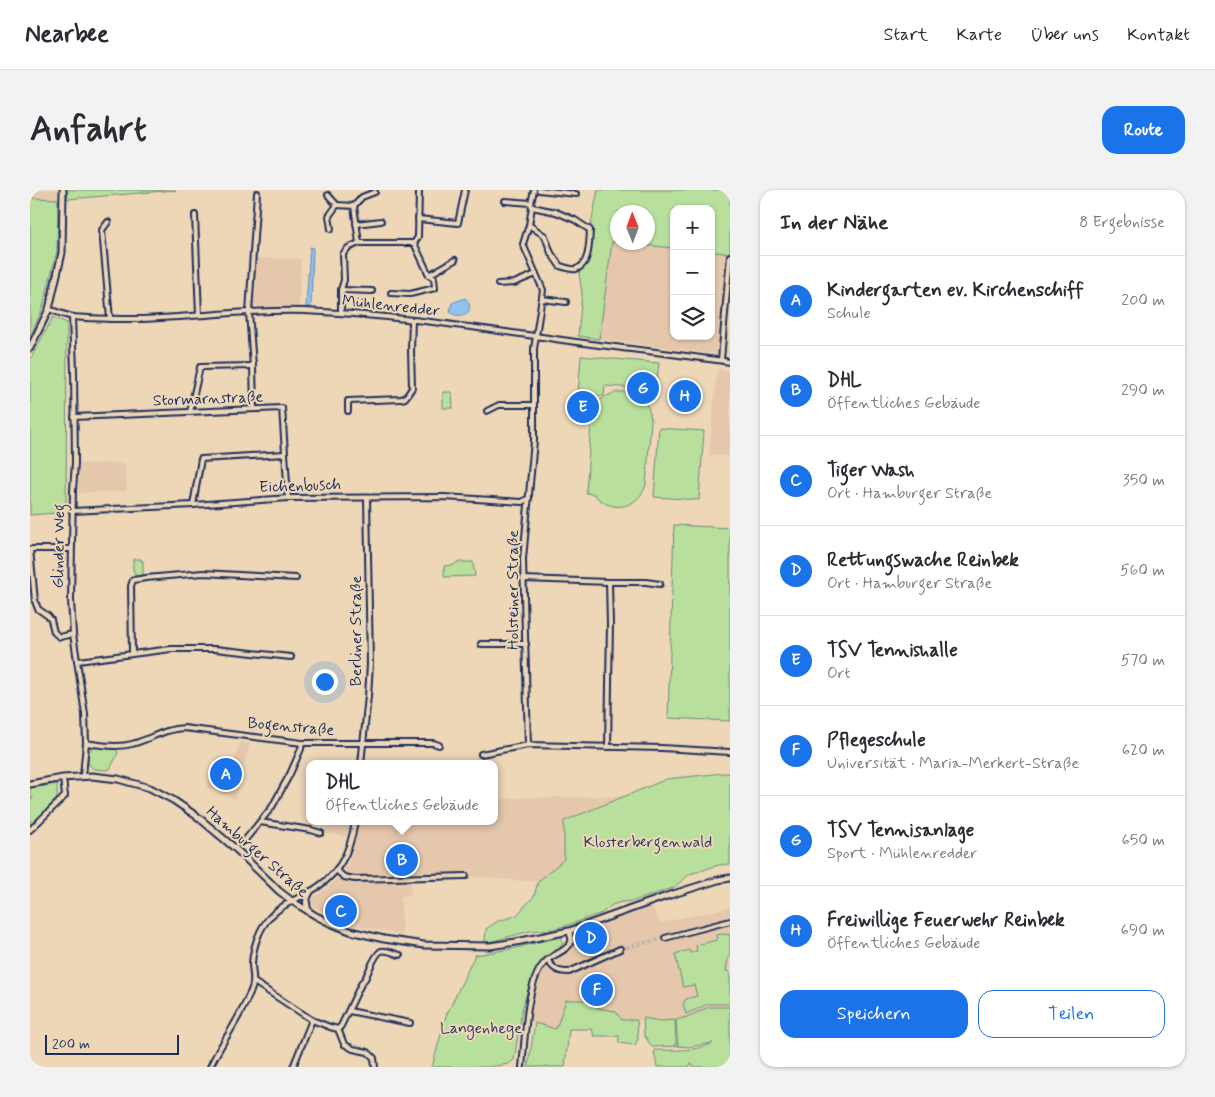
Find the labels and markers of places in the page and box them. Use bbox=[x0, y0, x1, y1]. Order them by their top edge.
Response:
pin: G bbox=[627, 369, 659, 407]
pin: H bbox=[669, 377, 701, 415]
pin: E bbox=[567, 388, 599, 426]
pin: A bbox=[210, 755, 242, 793]
pin: B bbox=[386, 841, 418, 879]
pin: C bbox=[325, 892, 357, 930]
pin: D bbox=[575, 919, 607, 957]
pin: F bbox=[581, 971, 613, 1009]

